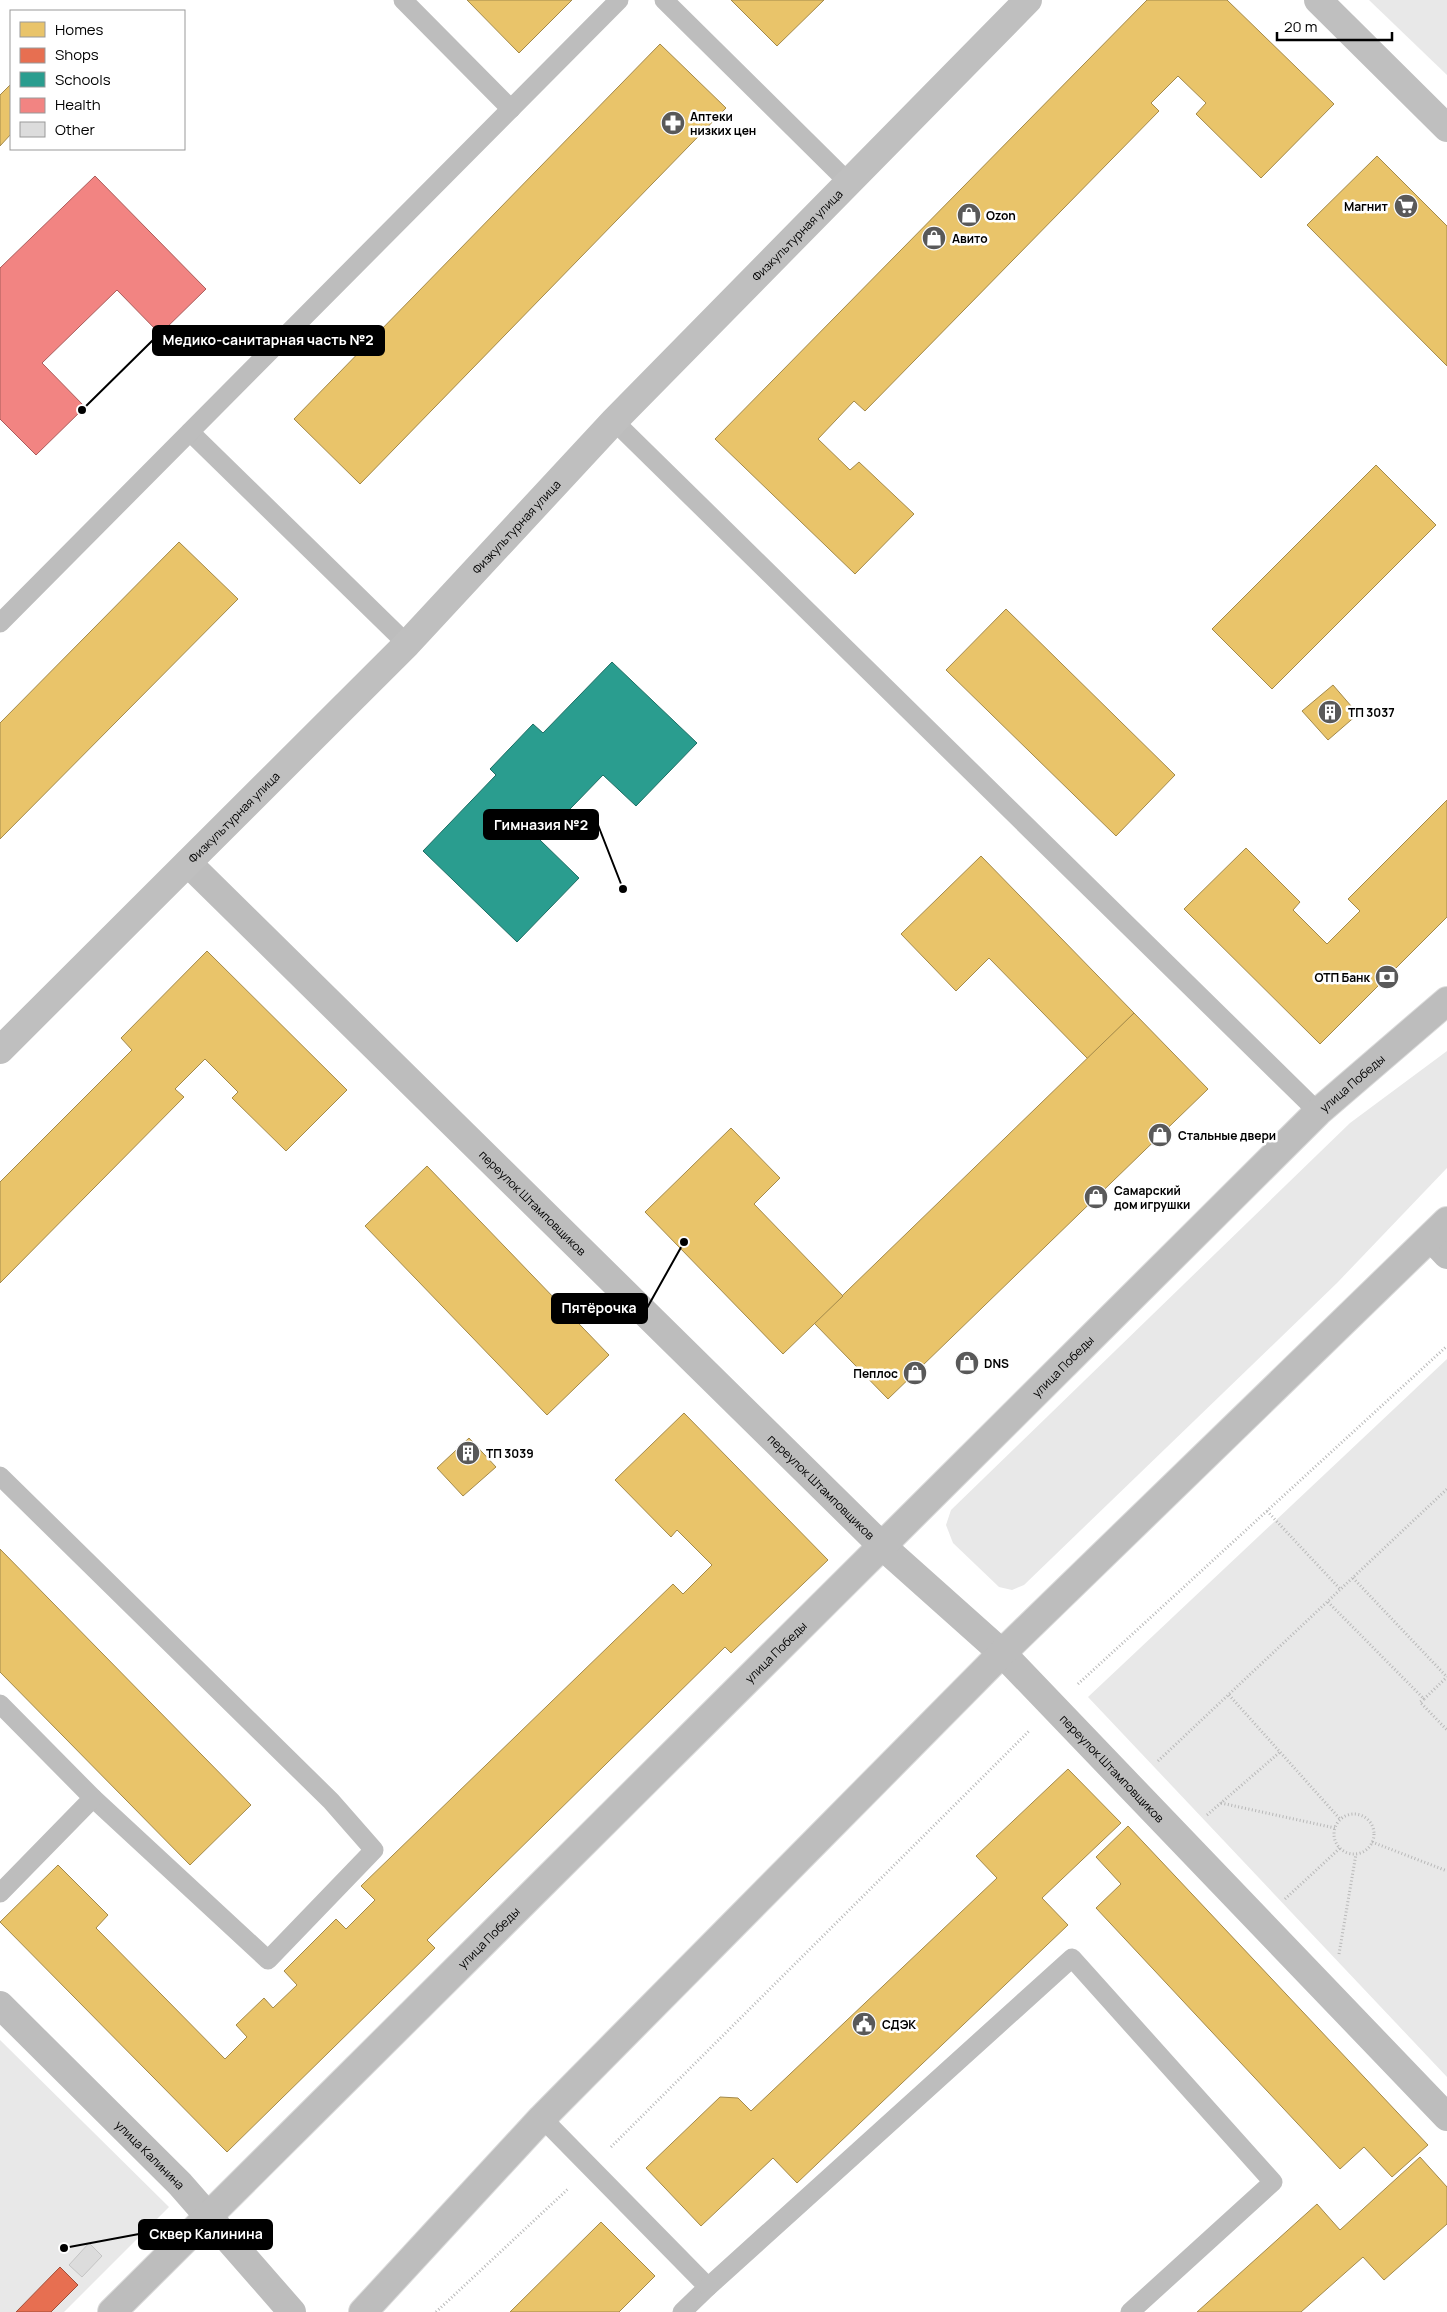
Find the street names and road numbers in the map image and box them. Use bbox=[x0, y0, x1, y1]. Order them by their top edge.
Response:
street label: Физкультурная улица bbox=[748, 185, 846, 285]
street label: Физкультурная улица bbox=[468, 476, 564, 578]
street label: Физкультурная улица bbox=[184, 767, 283, 866]
street label: улица Победы bbox=[1316, 1050, 1388, 1116]
street label: переулок Штамповщиков bbox=[476, 1146, 591, 1259]
street label: улица Победы bbox=[1028, 1332, 1097, 1401]
street label: переулок Штамповщиков bbox=[764, 1430, 879, 1543]
street label: улица Победы bbox=[741, 1617, 810, 1686]
street label: переулок Штамповщиков bbox=[1056, 1710, 1169, 1826]
street label: улица Победы bbox=[454, 1903, 523, 1972]
street label: улица Калинина bbox=[112, 2116, 189, 2193]

